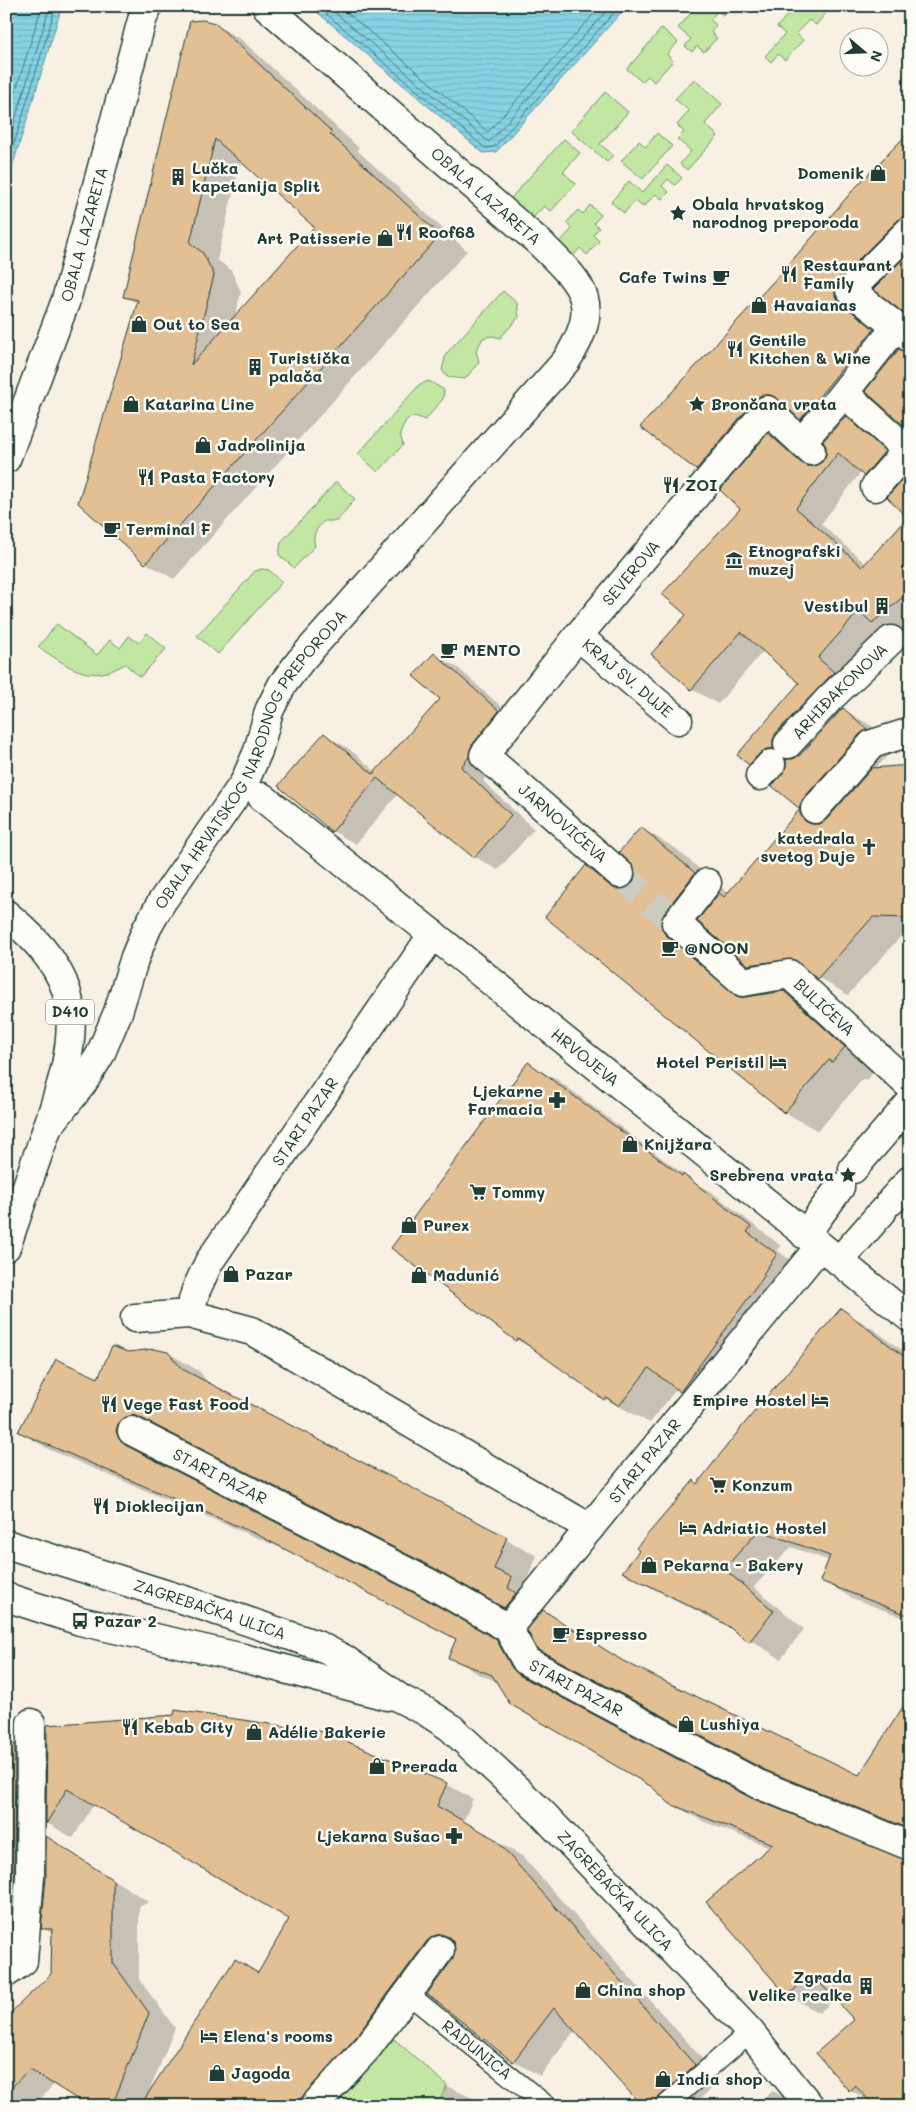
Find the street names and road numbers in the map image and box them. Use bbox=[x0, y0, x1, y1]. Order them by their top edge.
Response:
street label: OBALA LAZARETA bbox=[427, 142, 546, 249]
street label: OBALA LAZARETA bbox=[55, 164, 112, 304]
street label: SEVEROVA bbox=[597, 535, 664, 610]
street label: OBALA HRVATSKOG NARODNOG PREPORODA bbox=[149, 605, 351, 913]
street label: KRAJ SV. DUJE bbox=[578, 633, 678, 722]
street label: ARHIĐAKONOVA bbox=[787, 638, 892, 743]
street label: JARNOVIĆEVA bbox=[514, 778, 612, 867]
street label: BULIĆEVA bbox=[790, 973, 860, 1040]
road number: D410 bbox=[46, 1000, 94, 1024]
street label: HRVOJEVA bbox=[547, 1023, 624, 1090]
street label: STARI PAZAR bbox=[267, 1073, 342, 1170]
street label: STARI PAZAR bbox=[603, 1414, 685, 1507]
street label: STARI PAZAR bbox=[170, 1443, 271, 1509]
street label: ZAGREBAČKA ULICA bbox=[131, 1574, 289, 1644]
street label: STARI PAZAR bbox=[526, 1654, 627, 1721]
street label: ZAGREBAČKA ULICA bbox=[553, 1825, 678, 1955]
street label: RADUNICA bbox=[438, 2014, 517, 2084]

